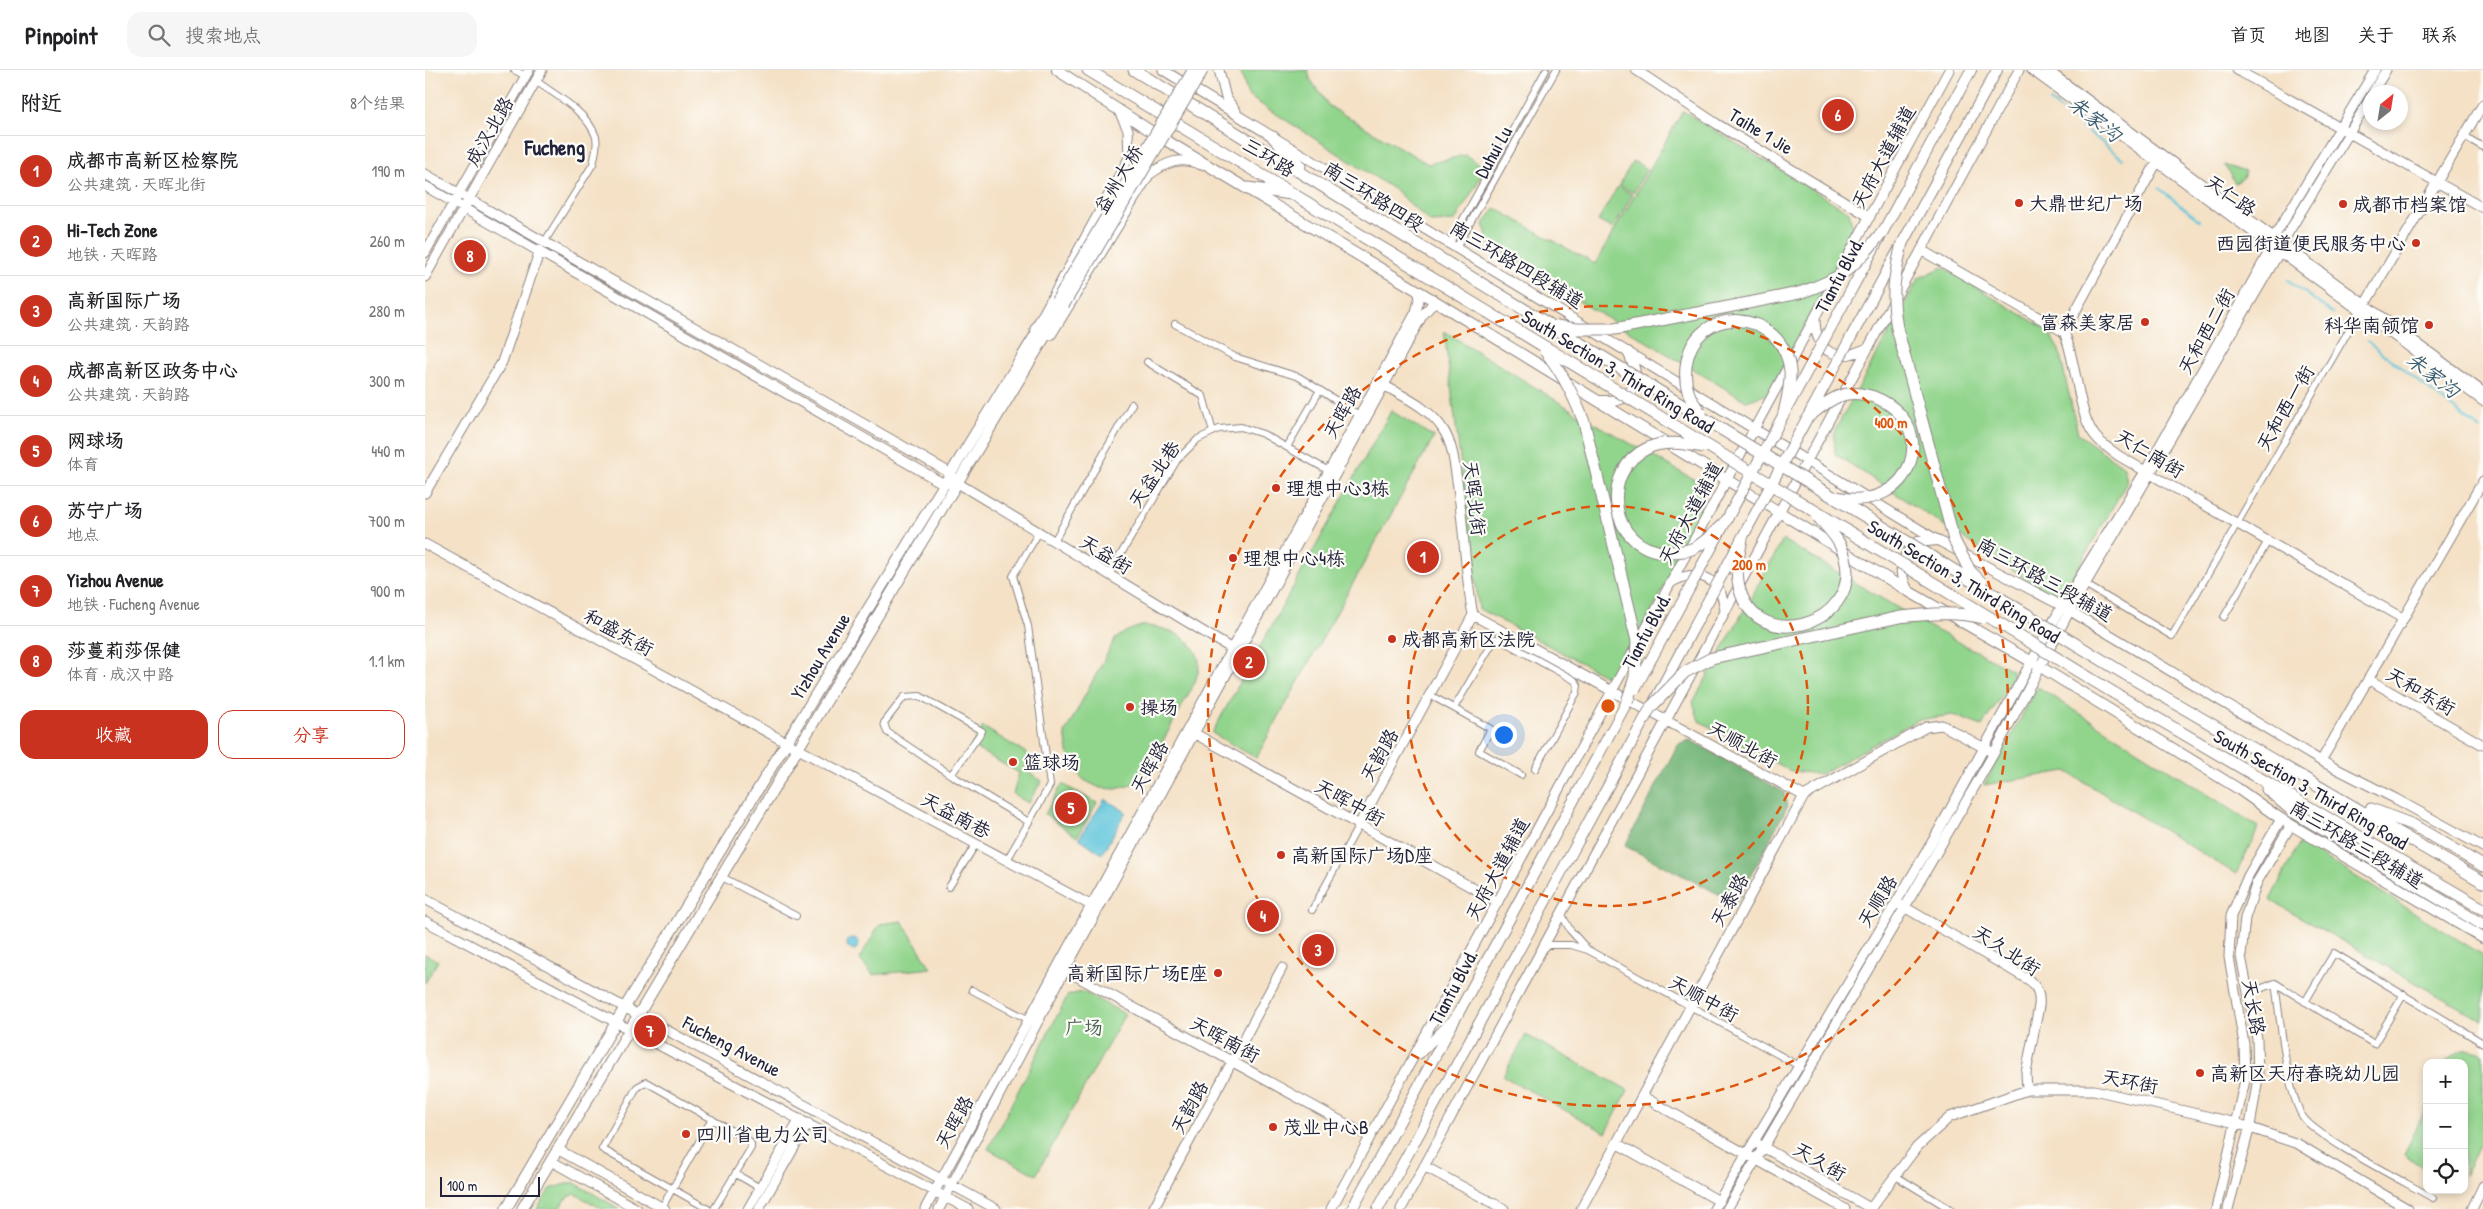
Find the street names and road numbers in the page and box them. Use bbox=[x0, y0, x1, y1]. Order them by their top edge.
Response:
street label: 成汉北路 bbox=[459, 92, 519, 170]
street label: 天府大道辅道 bbox=[1845, 101, 1921, 213]
street label: Taihe 1 Jie bbox=[1724, 102, 1798, 161]
street label: Duhui Lu bbox=[1468, 121, 1518, 183]
street label: 三环路 bbox=[1238, 131, 1300, 183]
street label: 益州大桥 bbox=[1087, 140, 1149, 218]
street label: 南三环路四段 bbox=[1319, 155, 1429, 237]
street label: 天仁路 bbox=[2200, 168, 2262, 222]
street label: 南三环路四段辅道 bbox=[1445, 214, 1589, 314]
street label: Tianfu Blvd. bbox=[1808, 233, 1870, 317]
street label: 天和西二街 bbox=[2172, 283, 2240, 379]
street label: South Section 3, Third Ring Road bbox=[1517, 303, 1720, 439]
street label: 天和西一街 bbox=[2250, 360, 2320, 456]
street label: 天晖路 bbox=[1317, 381, 1367, 443]
street label: 天仁南街 bbox=[2111, 422, 2189, 484]
street label: 天益北巷 bbox=[1122, 435, 1186, 513]
street label: 天府大道辅道 bbox=[1652, 457, 1728, 569]
street label: 天晖北街 bbox=[1457, 459, 1493, 537]
street label: South Section 3, Third Ring Road bbox=[1863, 513, 2066, 649]
street label: 天益街 bbox=[1075, 528, 1137, 580]
street label: 南三环路三段辅道 bbox=[1972, 531, 2118, 627]
street label: Tianfu Blvd. bbox=[1615, 589, 1677, 673]
street label: 和盛东街 bbox=[579, 602, 659, 662]
street label: Yizhou Avenue bbox=[784, 608, 856, 704]
street label: 天和东街 bbox=[2382, 661, 2460, 721]
street label: 天顺北街 bbox=[1703, 714, 1783, 774]
street label: South Section 3, Third Ring Road bbox=[2209, 723, 2413, 856]
street label: 天韵路 bbox=[1354, 724, 1404, 786]
street label: 天晖路 bbox=[1124, 736, 1174, 798]
street label: 天晖中街 bbox=[1310, 772, 1390, 832]
street label: 天益南巷 bbox=[916, 786, 996, 844]
street label: 南三环路三段辅道 bbox=[2285, 794, 2429, 894]
street label: 天府大道辅道 bbox=[1459, 813, 1535, 925]
street label: 天泰路 bbox=[1704, 869, 1754, 931]
street label: 天顺路 bbox=[1851, 870, 1903, 932]
street label: 天久北街 bbox=[1968, 918, 2046, 982]
street label: Tianfu Blvd. bbox=[1422, 945, 1484, 1029]
street label: 天顺中街 bbox=[1664, 968, 1744, 1028]
street label: 天长路 bbox=[2236, 977, 2272, 1037]
street label: Fucheng Avenue bbox=[678, 1009, 786, 1083]
street label: 天晖南街 bbox=[1185, 1010, 1265, 1068]
street label: 天环街 bbox=[2100, 1063, 2160, 1099]
street label: 天韵路 bbox=[1164, 1076, 1214, 1138]
street label: 天晖路 bbox=[929, 1091, 979, 1153]
street label: 天久街 bbox=[1789, 1135, 1851, 1187]

